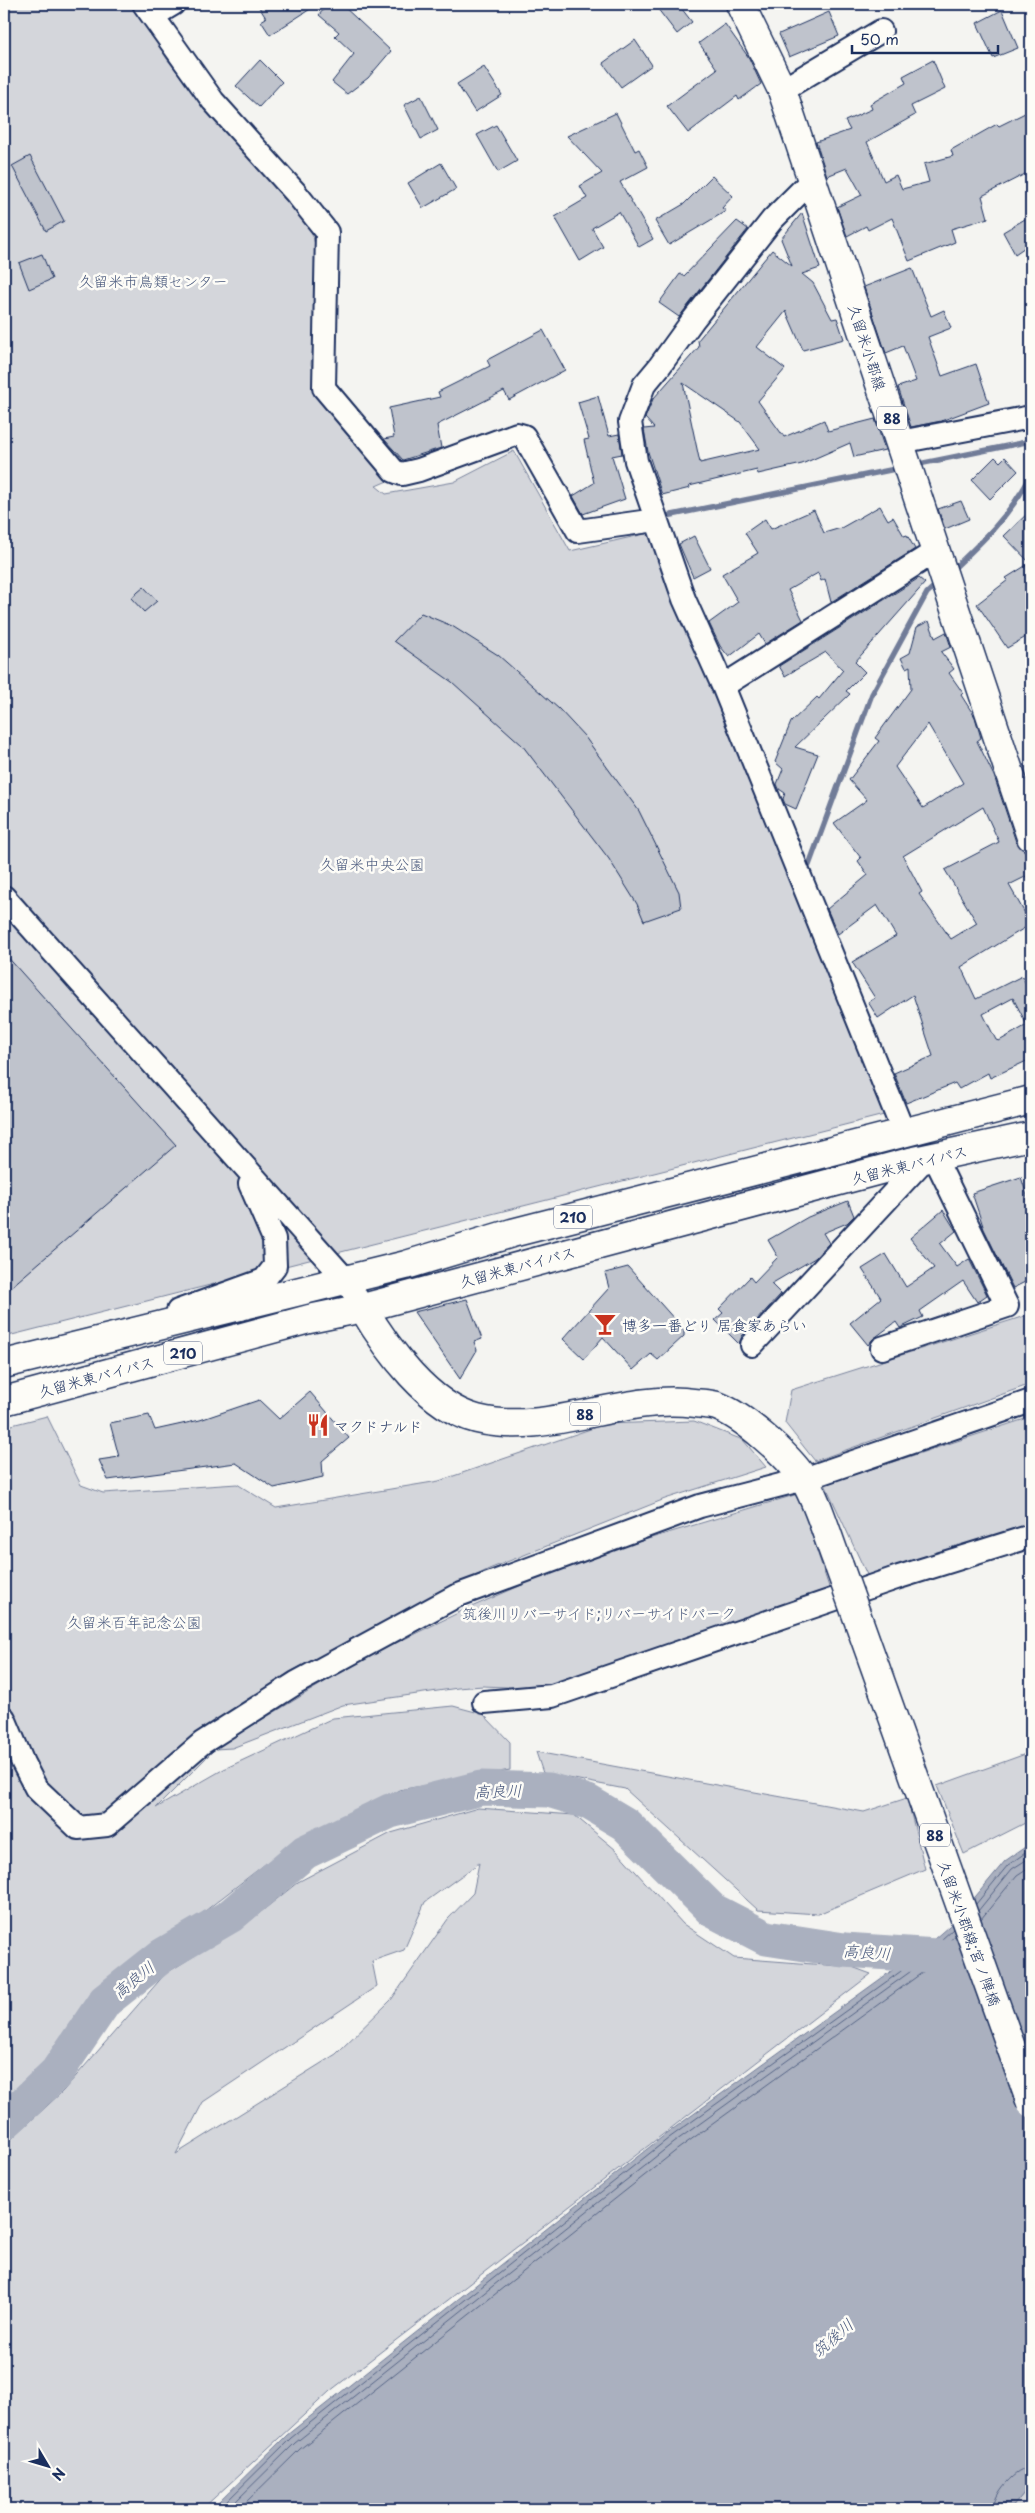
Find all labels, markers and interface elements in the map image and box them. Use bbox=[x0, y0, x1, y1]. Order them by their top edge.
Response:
scale bar bbox=[852, 22, 999, 54]
text: 50 m bbox=[860, 27, 899, 50]
park label: 久留米市鳥類センター bbox=[78, 269, 228, 292]
street label: 久留米小郡線 bbox=[843, 301, 893, 393]
road number: 88 bbox=[877, 406, 907, 429]
park label: 久留米中央公園 bbox=[319, 852, 425, 875]
street label: 久留米東バイパス bbox=[848, 1138, 970, 1190]
road number: 210 bbox=[554, 1206, 592, 1228]
street label: 久留米東バイパス bbox=[456, 1239, 578, 1293]
bar icon: 博多一番どり 居食家あらい bbox=[592, 1311, 618, 1337]
place label: 博多一番どり 居食家あらい bbox=[622, 1313, 807, 1336]
road number: 210 bbox=[164, 1342, 202, 1365]
street label: 久留米東バイパス bbox=[35, 1349, 157, 1403]
road number: 88 bbox=[570, 1402, 600, 1426]
restaurant icon: マクドナルド bbox=[305, 1412, 331, 1438]
place label: マクドナルド bbox=[334, 1414, 423, 1437]
park label: 筑後川リバーサイド;リバーサイドパーク bbox=[462, 1601, 736, 1624]
park label: 久留米百年記念公園 bbox=[66, 1610, 202, 1633]
water label: 高良川 bbox=[474, 1777, 522, 1803]
road number: 88 bbox=[920, 1824, 950, 1846]
street label: 久留米小郡線;宮ノ陣橋 bbox=[933, 1857, 1007, 2009]
water label: 高良川 bbox=[842, 1937, 892, 1965]
water label: 高良川 bbox=[107, 1955, 159, 2003]
water label: 筑後川 bbox=[806, 2312, 858, 2362]
north arrow bbox=[22, 2440, 72, 2490]
text: N bbox=[47, 2463, 70, 2485]

